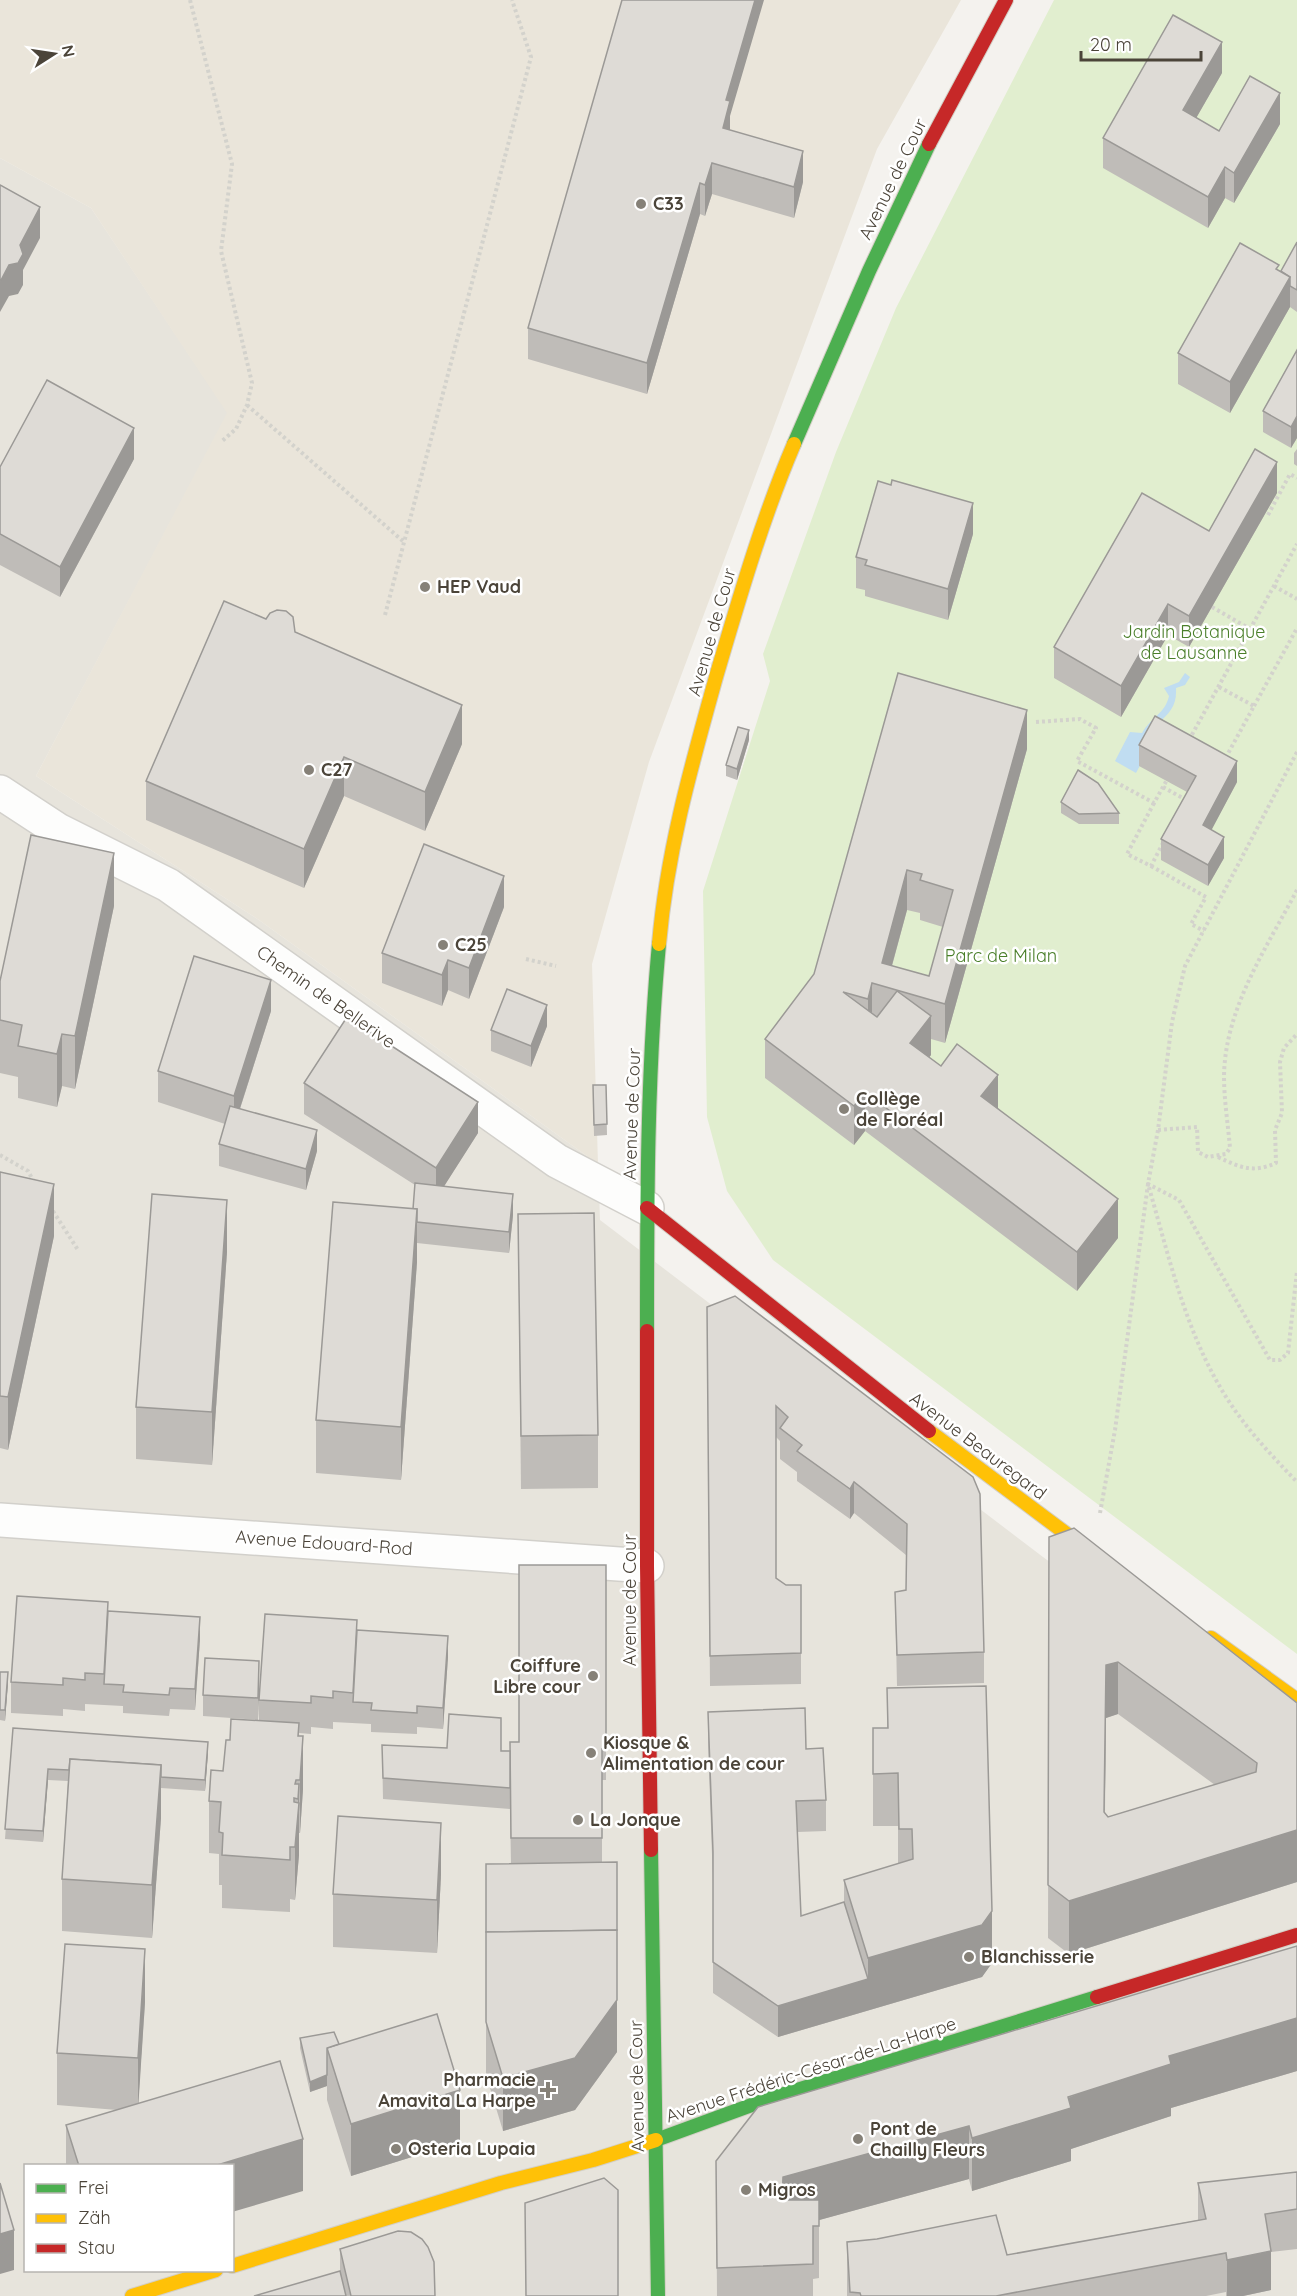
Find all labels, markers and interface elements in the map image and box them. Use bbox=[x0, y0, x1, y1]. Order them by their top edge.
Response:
north arrow bbox=[24, 24, 84, 84]
scale bar bbox=[1081, 24, 1201, 62]
text: 20 m bbox=[1090, 33, 1132, 56]
text: N bbox=[58, 43, 80, 59]
street label: Avenue de Cour bbox=[853, 114, 932, 243]
place label: C33 bbox=[653, 192, 684, 215]
marker: C33 bbox=[634, 197, 648, 211]
street label: Avenue de Cour bbox=[682, 565, 741, 699]
place label: HEP Vaud bbox=[437, 575, 521, 598]
marker: HEP Vaud bbox=[418, 580, 432, 594]
park label: Jardin Botanique de Lausanne bbox=[1123, 620, 1265, 664]
place label: C27 bbox=[321, 758, 353, 781]
marker: C27 bbox=[302, 763, 316, 777]
place label: C25 bbox=[455, 933, 487, 956]
marker: C25 bbox=[436, 938, 450, 952]
street label: Chemin de Bellerive bbox=[252, 940, 400, 1053]
park label: Parc de Milan bbox=[945, 944, 1057, 967]
street label: Avenue de Cour bbox=[618, 1047, 645, 1180]
place label: Collège de Floréal bbox=[856, 1087, 943, 1131]
marker: Collège de Floréal bbox=[837, 1102, 851, 1116]
street label: Avenue Beauregard bbox=[905, 1387, 1051, 1505]
street label: Avenue Edouard-Rod bbox=[235, 1525, 413, 1560]
street label: Avenue de Cour bbox=[618, 1534, 641, 1666]
place label: Coiffure Libre cour bbox=[493, 1654, 581, 1698]
marker: Coiffure Libre cour bbox=[586, 1669, 600, 1683]
place label: Kiosque & Alimentation de cour bbox=[603, 1731, 785, 1775]
marker: Kiosque & Alimentation de cour bbox=[584, 1746, 598, 1760]
place label: La Jonque bbox=[590, 1808, 681, 1831]
marker: La Jonque bbox=[571, 1813, 585, 1827]
place label: Blanchisserie bbox=[981, 1945, 1094, 1968]
marker: Blanchisserie bbox=[962, 1950, 976, 1964]
street label: Avenue Frédéric-César-de-La-Harpe bbox=[663, 2012, 959, 2127]
street label: Avenue de Cour bbox=[624, 2020, 649, 2152]
place label: Pharmacie Amavita La Harpe bbox=[378, 2068, 536, 2112]
marker: Pharmacie Amavita La Harpe bbox=[541, 2083, 555, 2097]
place label: Pont de Chailly Fleurs bbox=[870, 2117, 985, 2161]
marker: Pont de Chailly Fleurs bbox=[851, 2132, 865, 2146]
place label: Osteria Lupaia bbox=[408, 2137, 535, 2160]
marker: Osteria Lupaia bbox=[389, 2142, 403, 2156]
legend bbox=[24, 2164, 234, 2272]
text: Frei bbox=[78, 2176, 109, 2199]
place label: Migros bbox=[758, 2178, 816, 2201]
marker: Migros bbox=[739, 2183, 753, 2197]
text: Zäh bbox=[78, 2206, 111, 2229]
text: Stau bbox=[78, 2236, 115, 2259]

